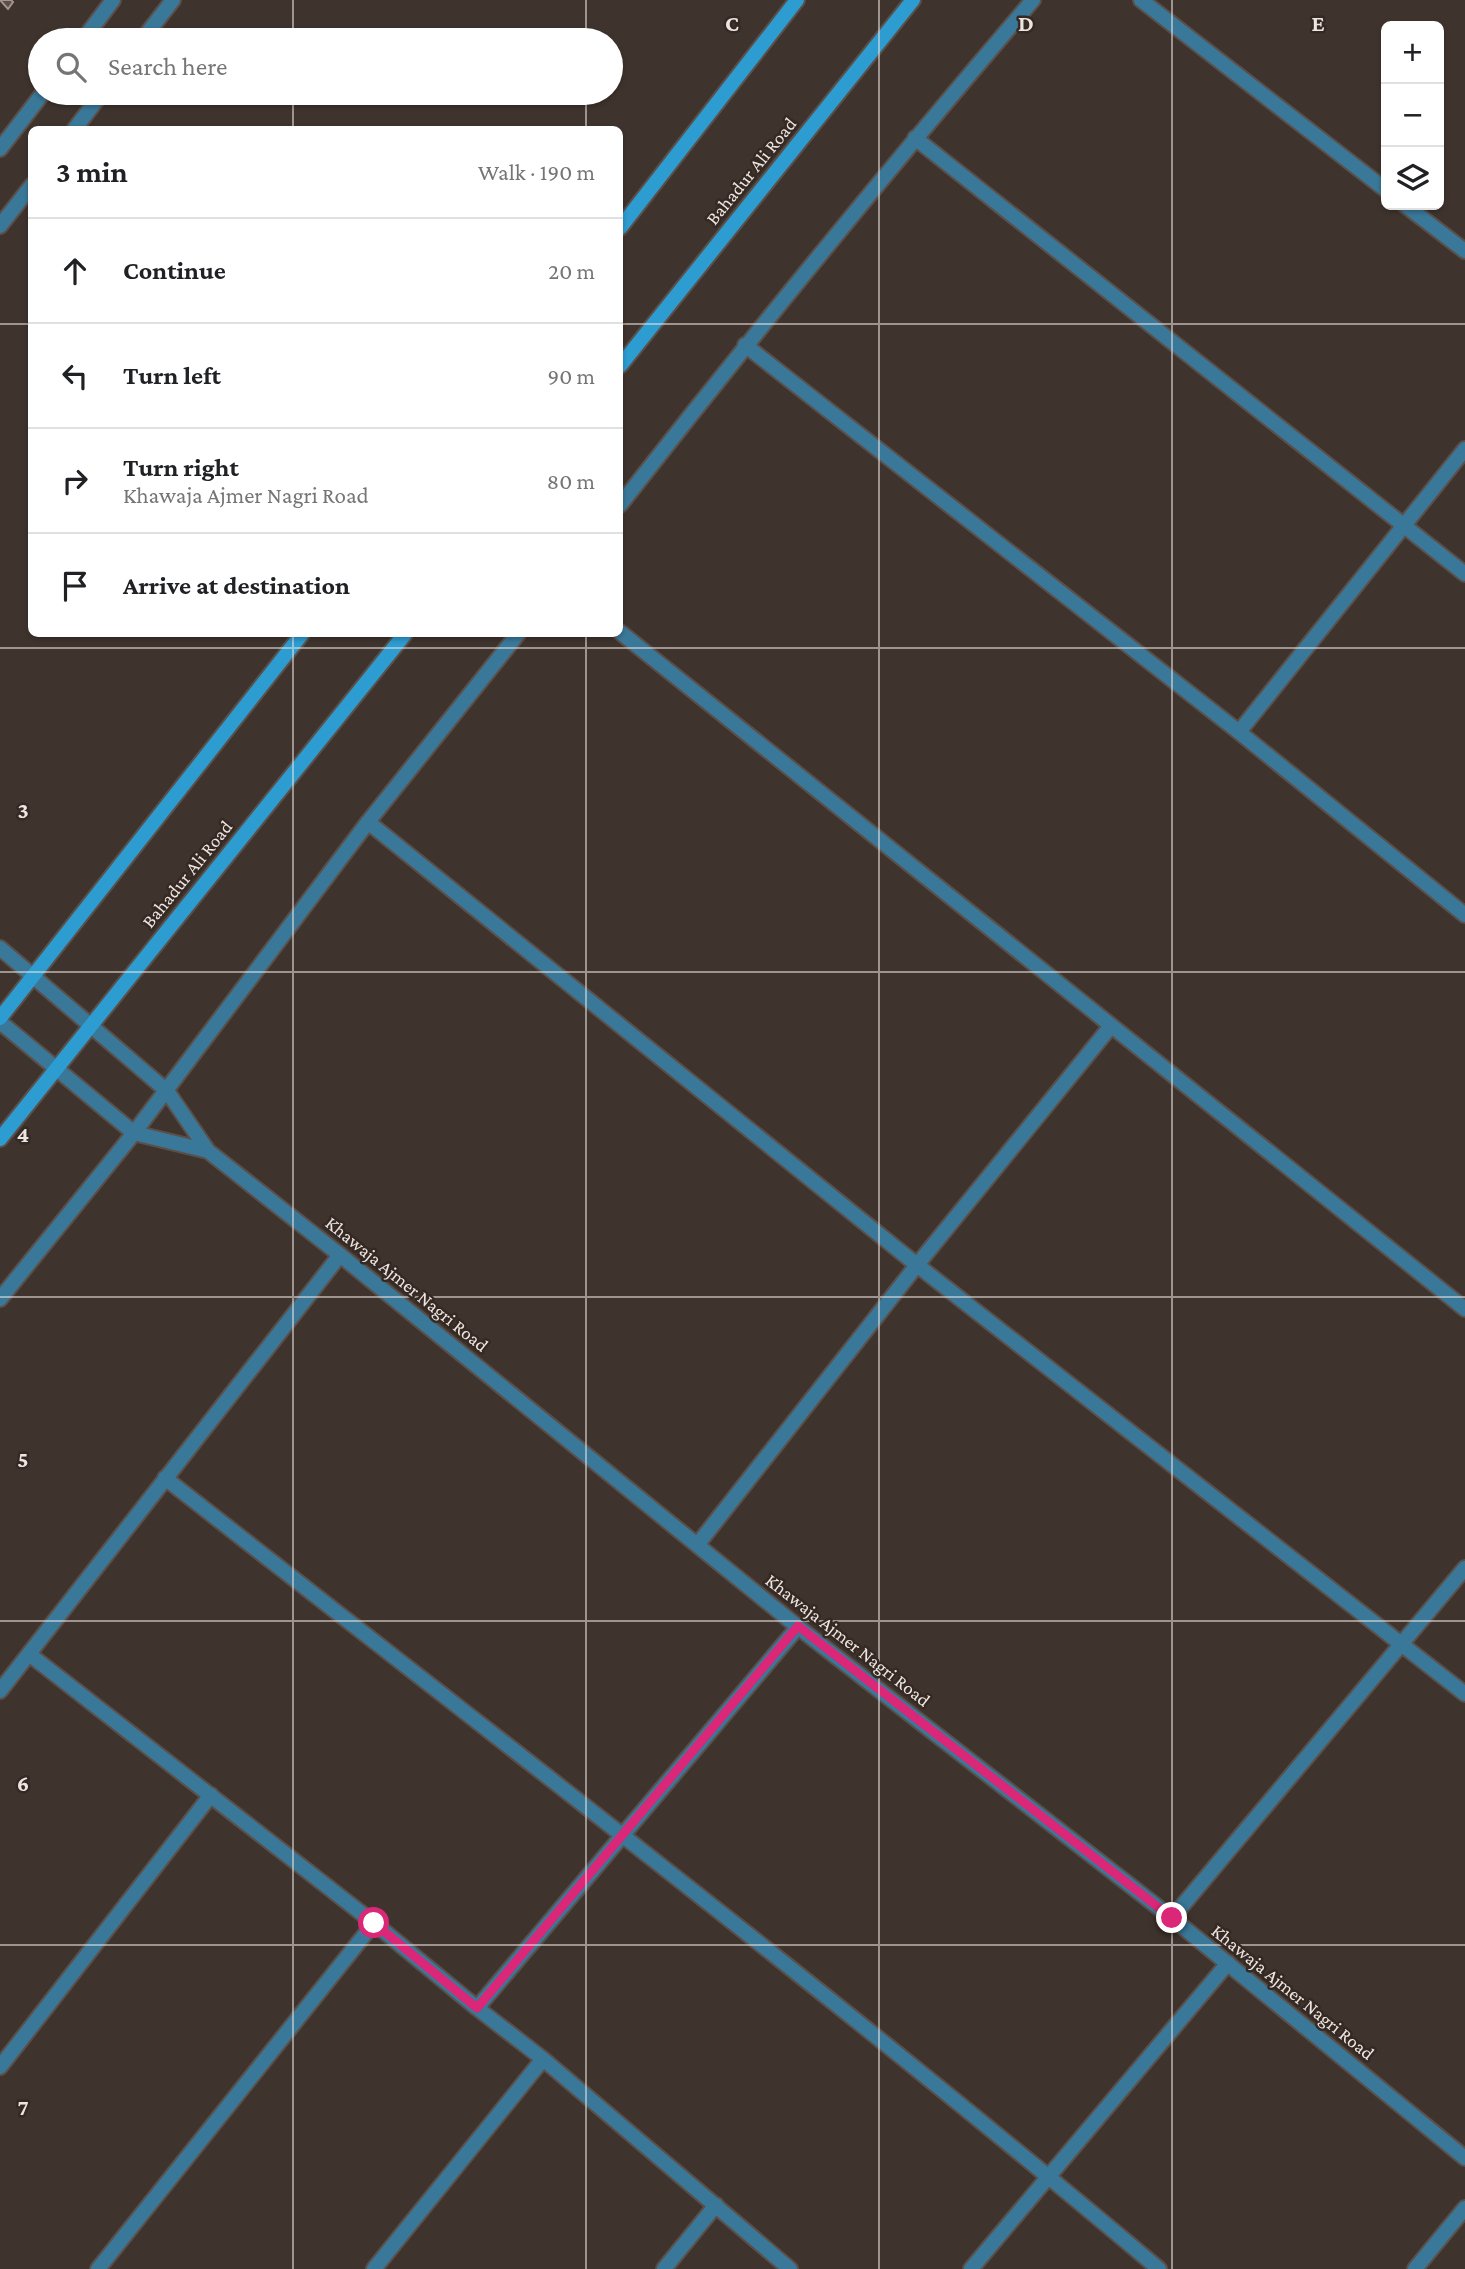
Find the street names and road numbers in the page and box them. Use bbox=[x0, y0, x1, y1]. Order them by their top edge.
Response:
street label: Bahadur Ali Road bbox=[701, 113, 801, 229]
street label: Bahadur Ali Road bbox=[137, 816, 237, 932]
street label: Khawaja Ajmer Nagri Road bbox=[321, 1212, 492, 1357]
street label: Khawaja Ajmer Nagri Road bbox=[761, 1569, 934, 1712]
street label: Khawaja Ajmer Nagri Road bbox=[1207, 1920, 1378, 2065]

